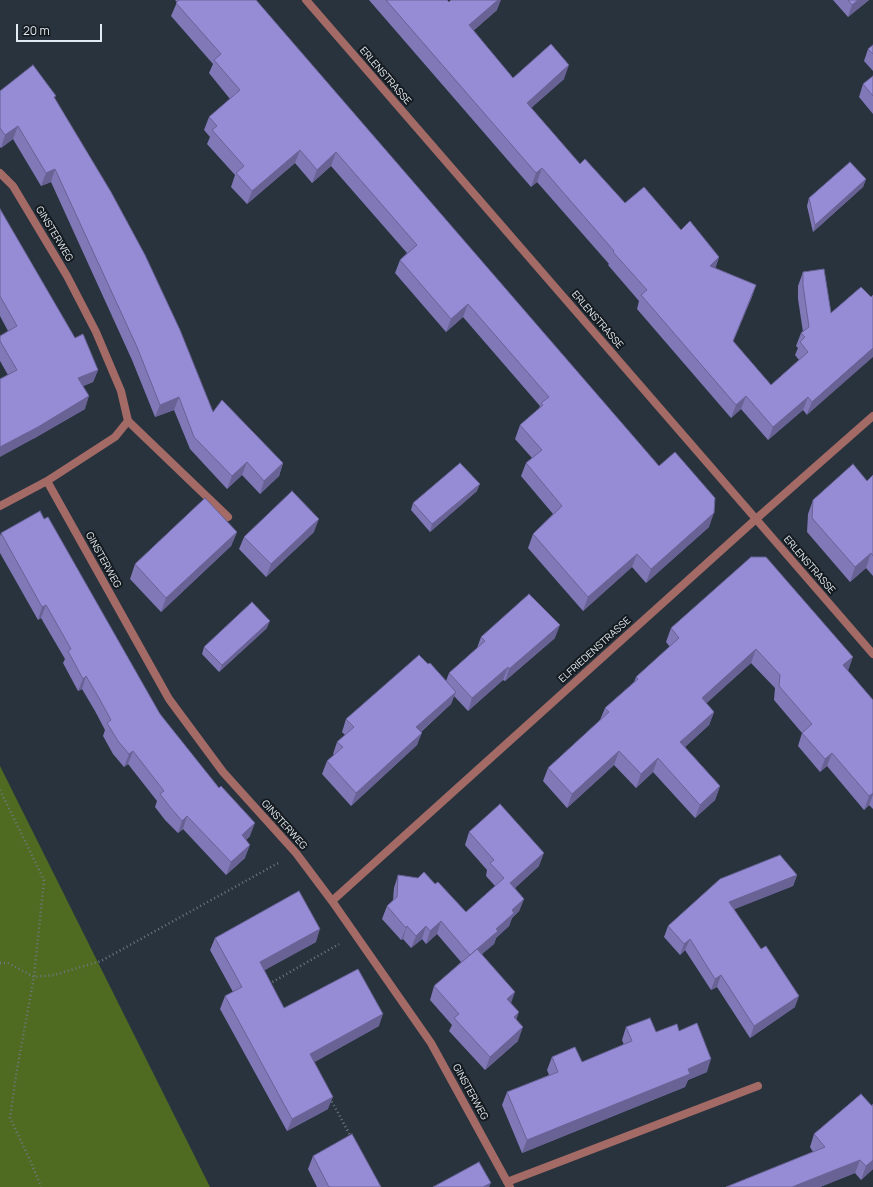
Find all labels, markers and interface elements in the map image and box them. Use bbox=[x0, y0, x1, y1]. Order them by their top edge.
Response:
scale bar bbox=[18, 16, 104, 42]
text: 20 m bbox=[23, 22, 50, 39]
street label: ERLENSTRASSE bbox=[357, 45, 413, 107]
street label: GINSTERWEG bbox=[33, 204, 75, 264]
street label: ERLENSTRASSE bbox=[569, 289, 625, 351]
street label: GINSTERWEG bbox=[83, 530, 123, 590]
street label: ERLENSTRASSE bbox=[781, 534, 837, 596]
street label: ELFRIEDENSTRASSE bbox=[557, 615, 633, 685]
street label: GINSTERWEG bbox=[259, 798, 309, 852]
street label: GINSTERWEG bbox=[450, 1062, 490, 1122]

